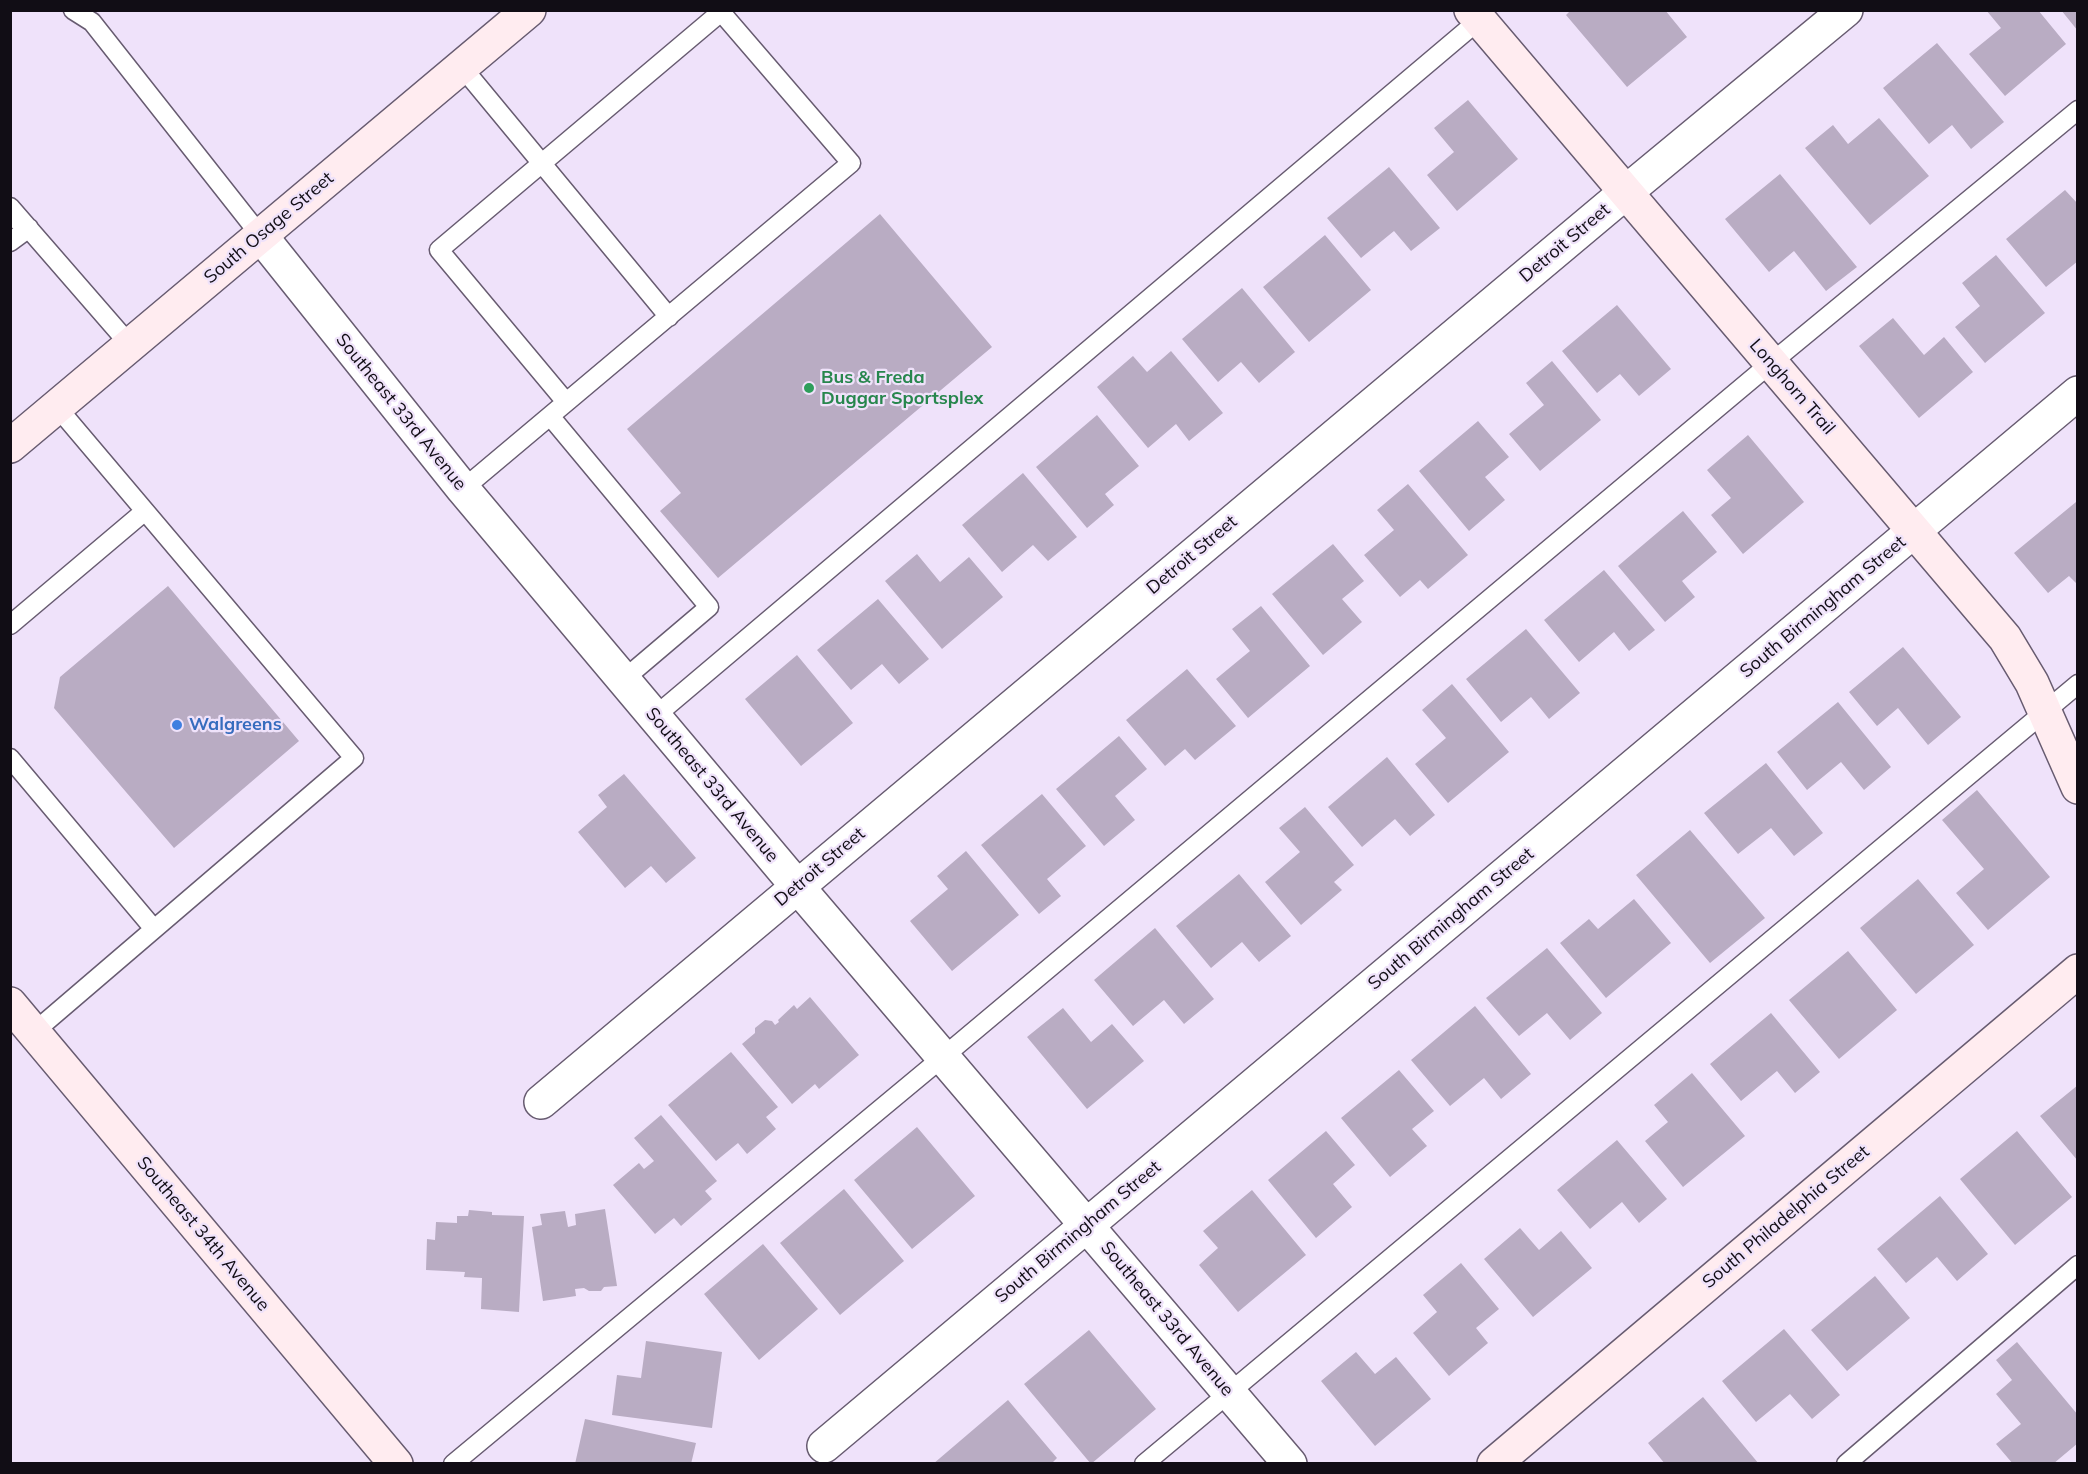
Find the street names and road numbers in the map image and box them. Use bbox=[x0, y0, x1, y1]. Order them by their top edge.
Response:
street label: South Osage Street bbox=[200, 168, 338, 288]
street label: Detroit Street bbox=[1515, 199, 1615, 287]
street label: Southeast 33rd Avenue bbox=[331, 329, 471, 495]
street label: Longhorn Trail bbox=[1745, 335, 1839, 439]
street label: Detroit Street bbox=[1142, 511, 1242, 599]
street label: South Birmingham Street bbox=[1736, 531, 1910, 683]
street label: Southeast 33rd Avenue bbox=[641, 703, 783, 867]
street label: Detroit Street bbox=[770, 823, 870, 911]
street label: South Birmingham Street bbox=[1364, 843, 1538, 995]
street label: South Philadelphia Street bbox=[1698, 1141, 1874, 1293]
street label: Southeast 34th Avenue bbox=[132, 1152, 274, 1316]
street label: South Birmingham Street bbox=[991, 1156, 1165, 1308]
street label: Southeast 33rd Avenue bbox=[1096, 1237, 1238, 1401]

